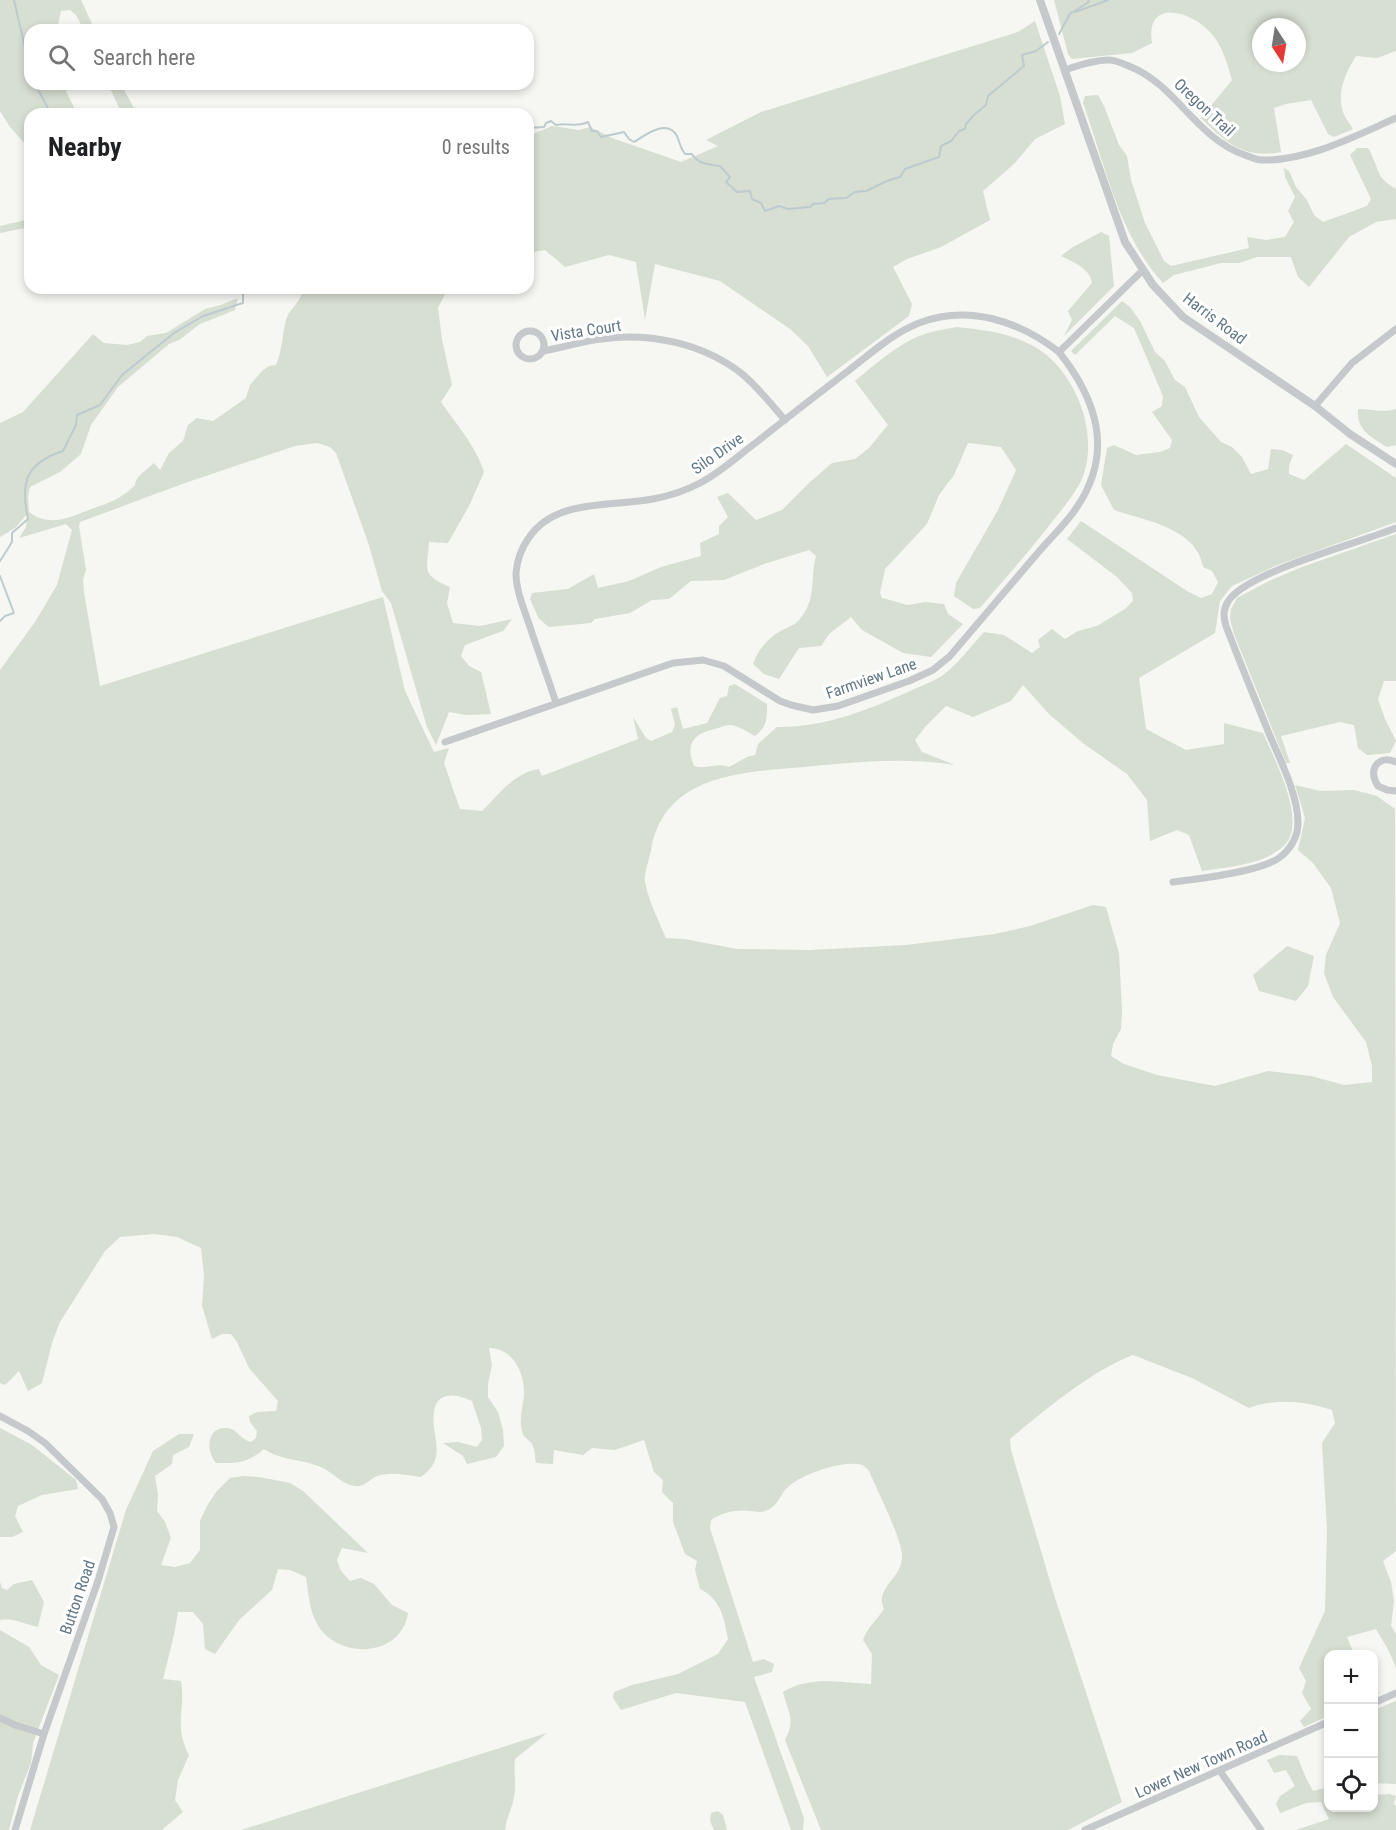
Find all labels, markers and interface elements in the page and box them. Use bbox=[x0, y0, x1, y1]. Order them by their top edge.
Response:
north arrow bbox=[1252, 18, 1306, 72]
search box bbox=[24, 24, 534, 90]
icon: search bbox=[45, 41, 78, 74]
text: Search here bbox=[93, 45, 195, 70]
street label: Oregon Trail bbox=[1170, 74, 1239, 140]
text: Nearby bbox=[48, 132, 122, 162]
text: 0 results bbox=[442, 135, 510, 159]
street label: Harris Road bbox=[1179, 289, 1250, 348]
street label: Vista Court bbox=[550, 316, 623, 345]
street label: Silo Drive bbox=[688, 429, 747, 478]
street label: Farmview Lane bbox=[823, 654, 919, 703]
street label: Button Road bbox=[56, 1557, 99, 1637]
map controls bbox=[1324, 1650, 1378, 1812]
button: + bbox=[1324, 1650, 1378, 1704]
button: − bbox=[1324, 1704, 1378, 1758]
street label: Lower New Town Road bbox=[1132, 1727, 1270, 1802]
button: locate bbox=[1324, 1758, 1378, 1812]

